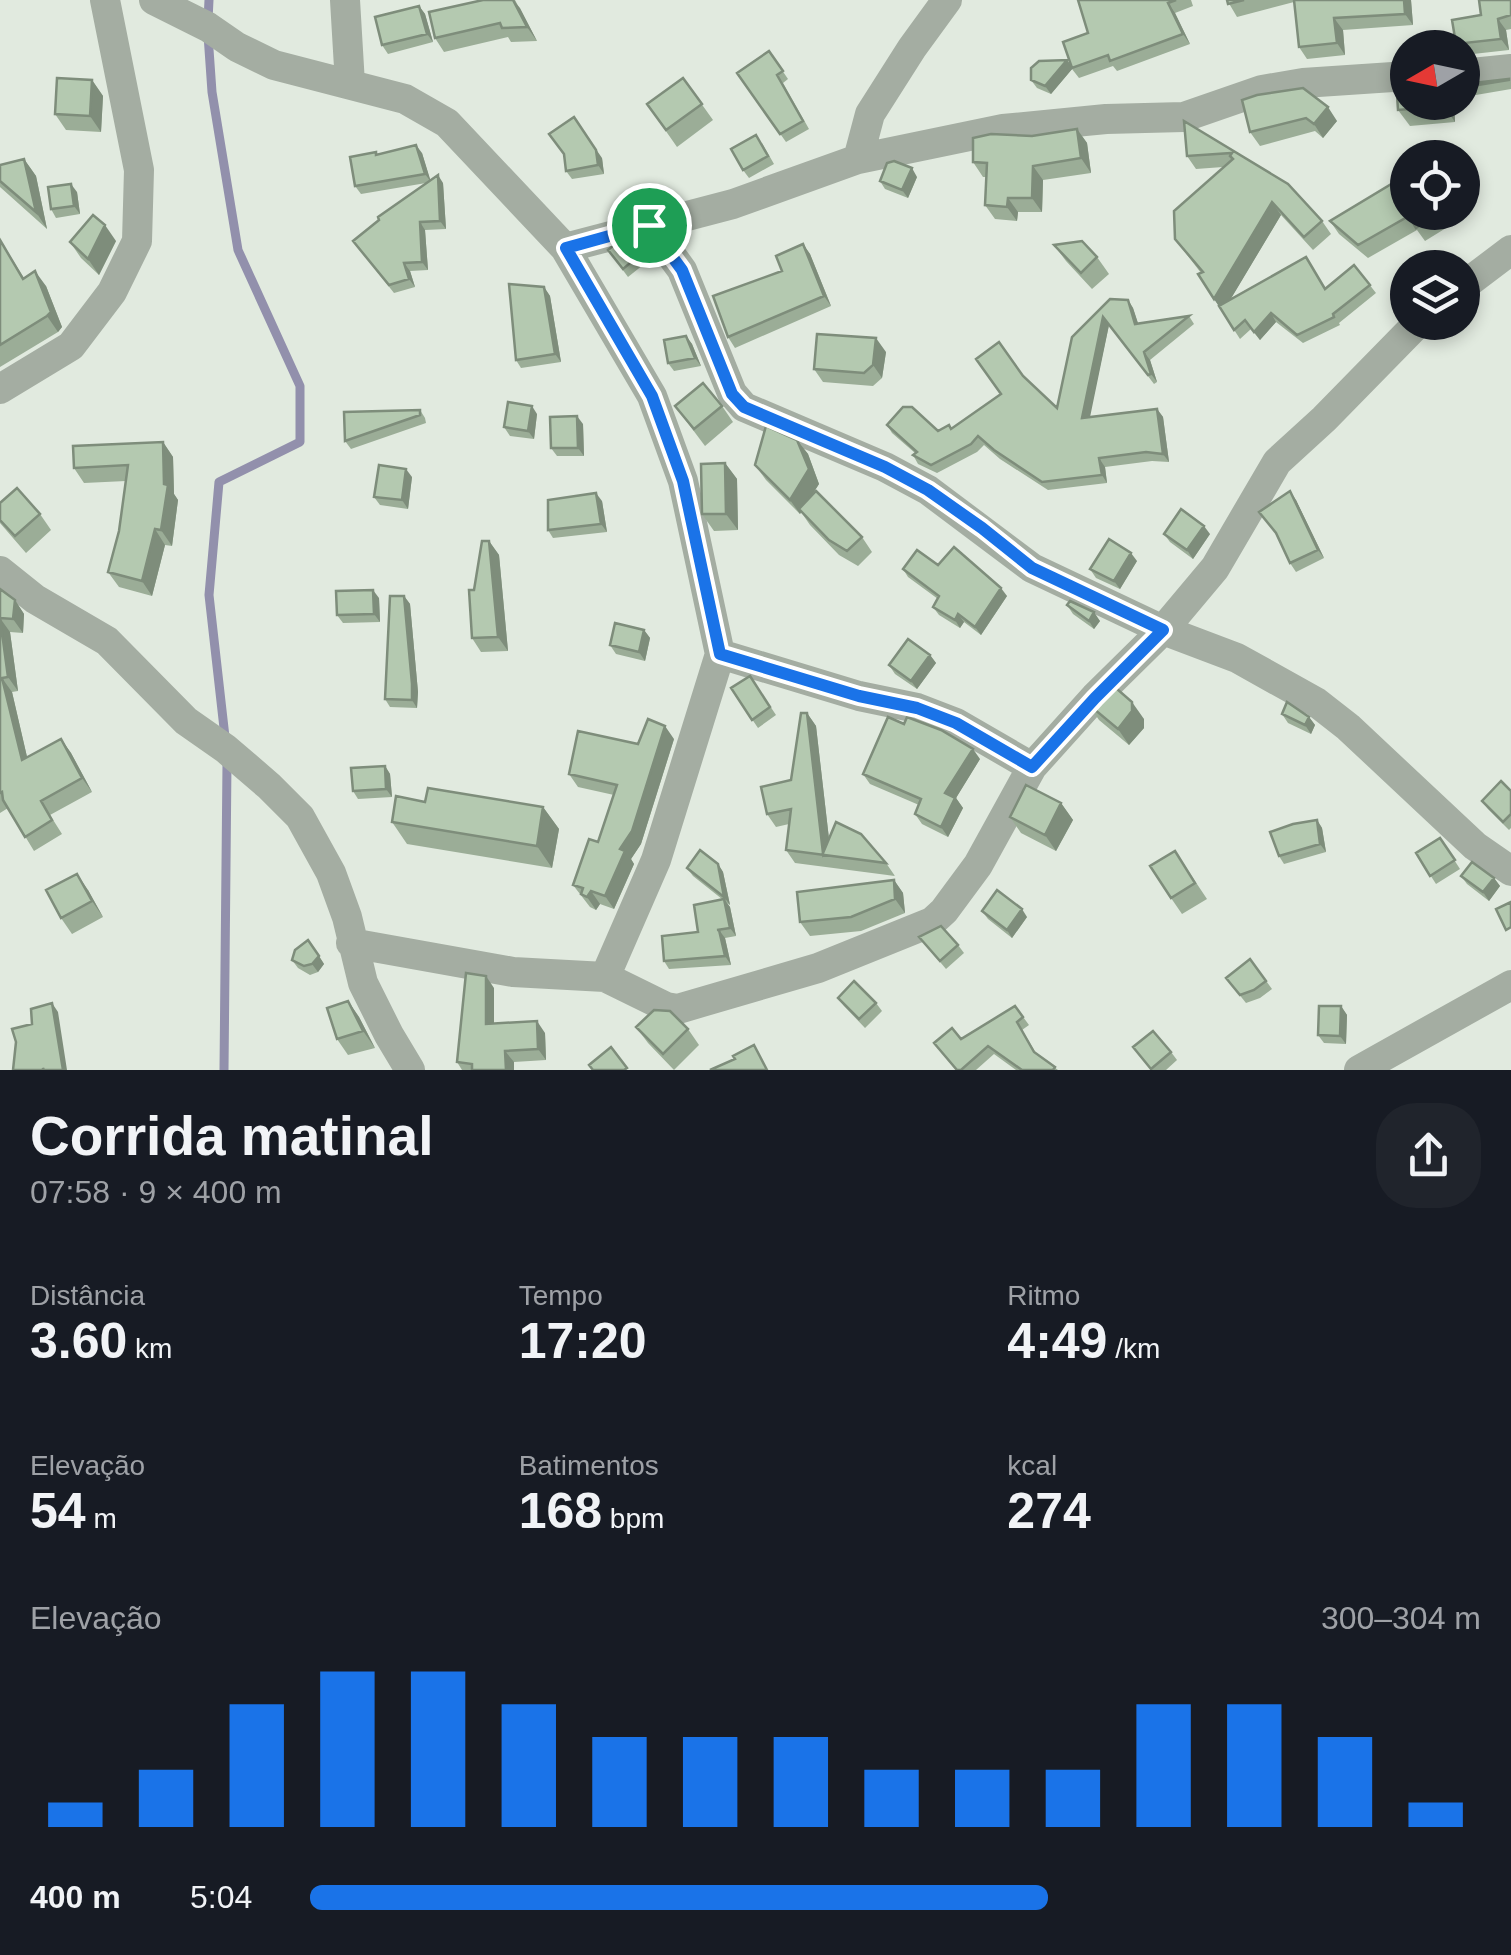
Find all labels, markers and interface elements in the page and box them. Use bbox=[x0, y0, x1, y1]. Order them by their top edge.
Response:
north arrow bbox=[1390, 30, 1480, 120]
map controls bbox=[1390, 30, 1480, 340]
button: locate bbox=[1390, 140, 1480, 230]
pin bbox=[607, 183, 692, 268]
icon: arrive bbox=[622, 198, 677, 253]
button: layers bbox=[1390, 250, 1480, 340]
button: share bbox=[1376, 1103, 1481, 1208]
text: Corrida matinal bbox=[30, 1105, 433, 1167]
text: 07:58 · 9 × 400 m bbox=[30, 1174, 282, 1210]
text: Distância bbox=[30, 1280, 145, 1311]
text: Tempo bbox=[519, 1280, 603, 1311]
text: Ritmo bbox=[1007, 1280, 1080, 1311]
text: 3.60 bbox=[30, 1313, 127, 1369]
text: 17:20 bbox=[519, 1313, 647, 1369]
text: 4:49 bbox=[1007, 1313, 1107, 1369]
text: km bbox=[127, 1333, 172, 1364]
text: /km bbox=[1107, 1333, 1160, 1364]
text: Elevação bbox=[30, 1450, 145, 1481]
text: Batimentos bbox=[519, 1450, 659, 1481]
text: kcal bbox=[1007, 1450, 1057, 1481]
text: 54 bbox=[30, 1483, 86, 1539]
text: 168 bbox=[519, 1483, 602, 1539]
text: 274 bbox=[1007, 1483, 1091, 1539]
text: m bbox=[86, 1503, 117, 1534]
text: bpm bbox=[602, 1503, 664, 1534]
text: Elevação bbox=[30, 1600, 162, 1636]
text: 300–304 m bbox=[1321, 1600, 1481, 1636]
text: 400 m bbox=[30, 1879, 121, 1915]
text: 5:04 bbox=[190, 1879, 252, 1915]

